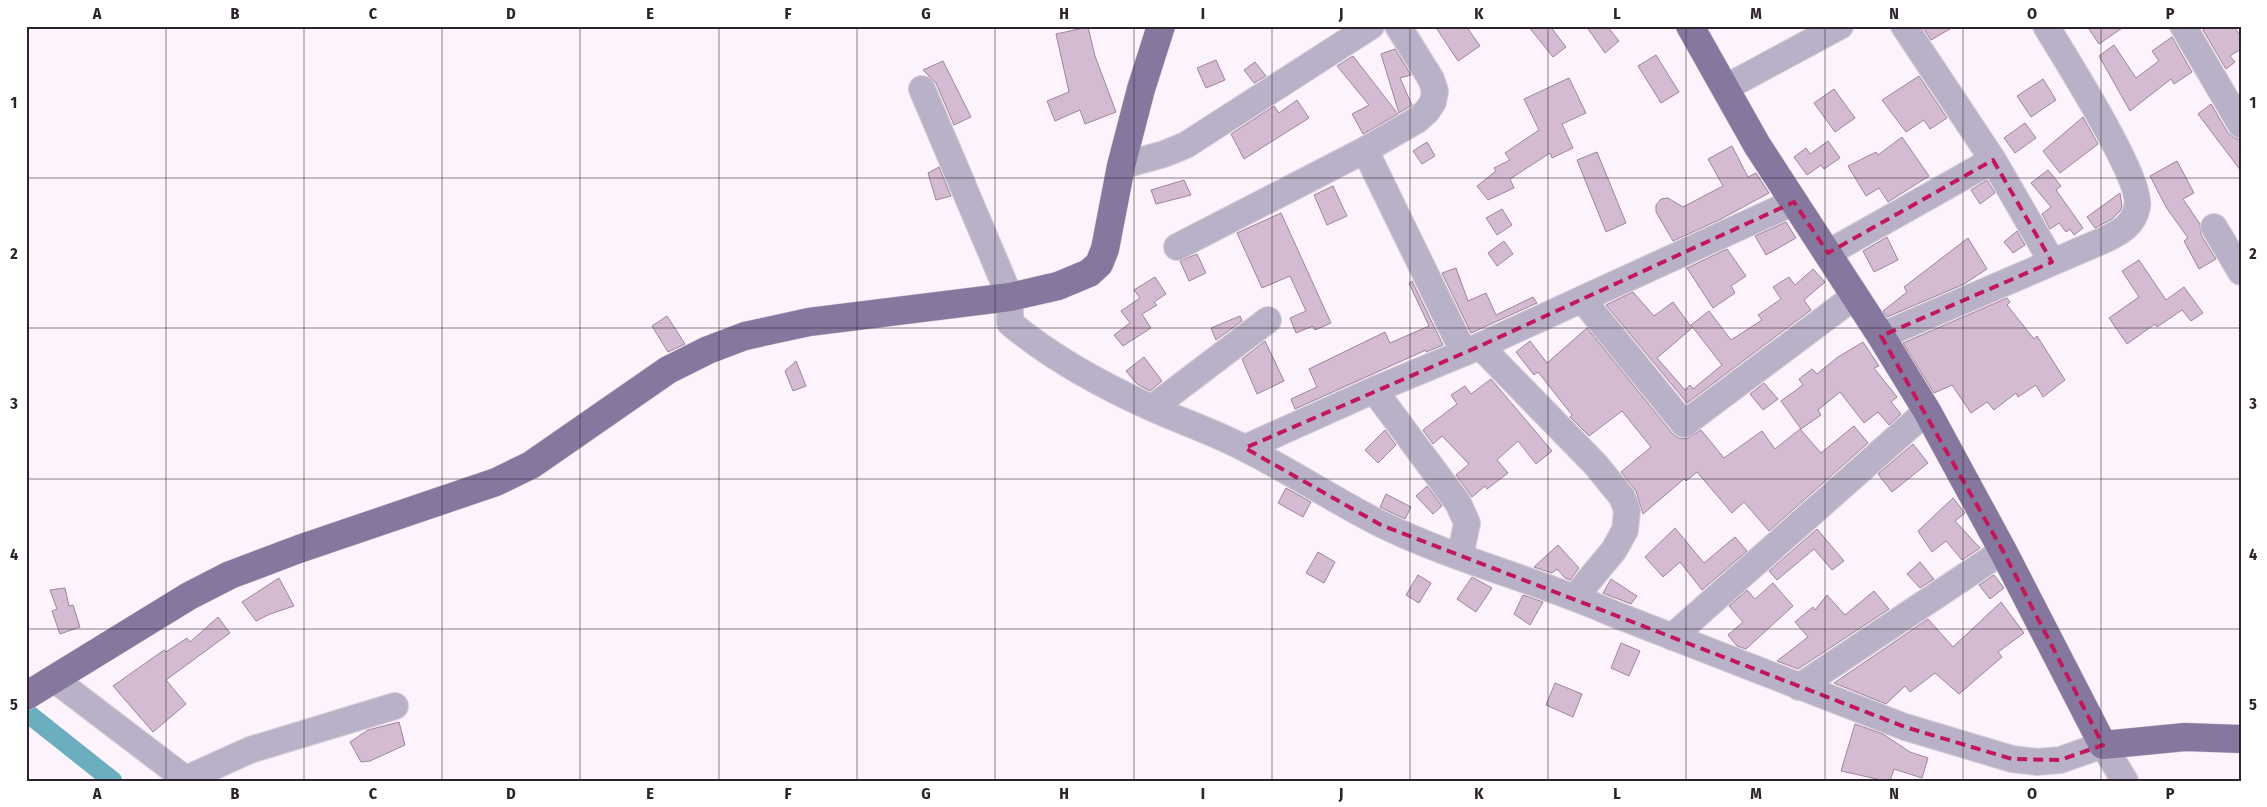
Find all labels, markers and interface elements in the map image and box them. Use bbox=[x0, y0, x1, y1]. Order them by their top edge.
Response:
text: A bbox=[92, 4, 102, 23]
text: B bbox=[231, 4, 240, 23]
text: C bbox=[369, 4, 378, 23]
text: D bbox=[506, 4, 516, 23]
text: E bbox=[646, 4, 654, 23]
text: F bbox=[784, 4, 792, 23]
text: G bbox=[921, 4, 931, 23]
text: H bbox=[1059, 4, 1069, 23]
text: I bbox=[1201, 4, 1205, 23]
text: J bbox=[1338, 4, 1343, 23]
text: K bbox=[1474, 4, 1484, 23]
text: L bbox=[1613, 4, 1621, 23]
text: M bbox=[1750, 4, 1762, 23]
text: N bbox=[1889, 4, 1899, 23]
text: O bbox=[2027, 4, 2037, 23]
text: P bbox=[2166, 4, 2175, 23]
text: 1 bbox=[11, 93, 17, 112]
text: 1 bbox=[2250, 93, 2256, 112]
text: 2 bbox=[9, 244, 18, 263]
text: 2 bbox=[2248, 244, 2257, 263]
text: 3 bbox=[9, 394, 18, 413]
text: 3 bbox=[2248, 394, 2257, 413]
text: 4 bbox=[10, 545, 18, 564]
text: 4 bbox=[2249, 545, 2257, 564]
text: 5 bbox=[10, 695, 18, 714]
text: 5 bbox=[2249, 695, 2257, 714]
text: A bbox=[92, 784, 102, 803]
text: B bbox=[231, 784, 240, 803]
text: C bbox=[369, 784, 378, 803]
text: D bbox=[506, 784, 516, 803]
text: E bbox=[646, 784, 654, 803]
text: F bbox=[784, 784, 792, 803]
text: G bbox=[921, 784, 931, 803]
text: H bbox=[1059, 784, 1069, 803]
text: I bbox=[1201, 784, 1205, 803]
text: J bbox=[1338, 784, 1343, 803]
text: K bbox=[1474, 784, 1484, 803]
text: L bbox=[1613, 784, 1621, 803]
text: M bbox=[1750, 784, 1762, 803]
text: N bbox=[1889, 784, 1899, 803]
text: O bbox=[2027, 784, 2037, 803]
text: P bbox=[2166, 784, 2175, 803]

